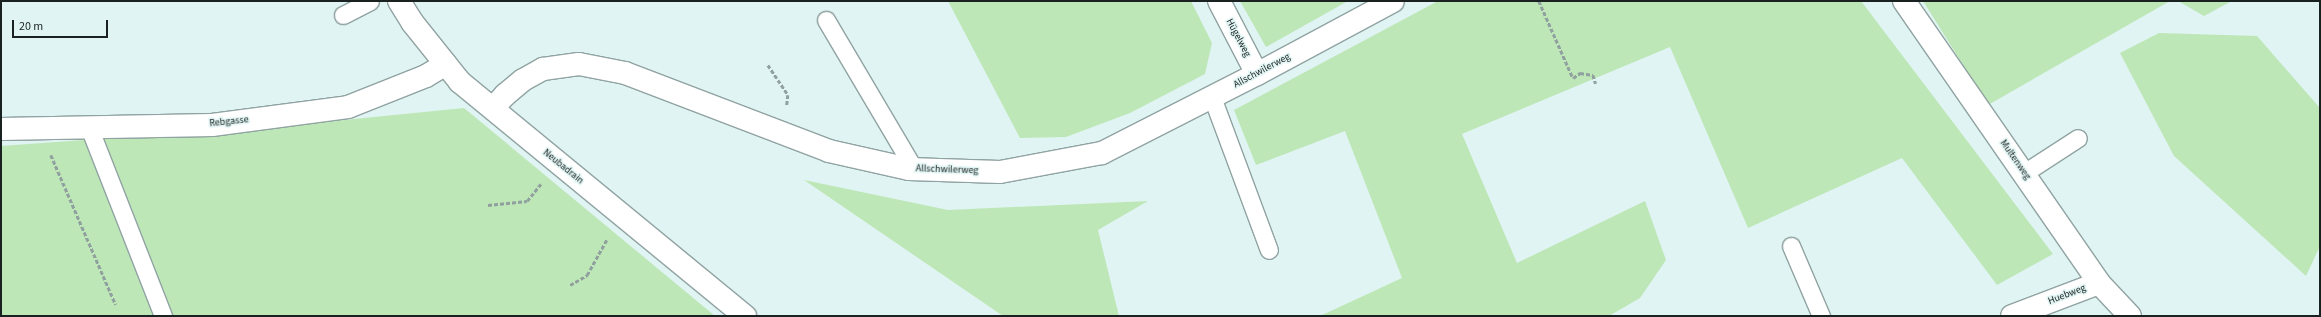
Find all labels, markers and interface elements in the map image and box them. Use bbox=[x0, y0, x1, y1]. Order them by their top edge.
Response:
scale bar bbox=[14, 12, 110, 38]
street label: Hügelweg bbox=[1223, 17, 1253, 59]
text: 20 m bbox=[19, 18, 43, 35]
street label: Allschwilerweg bbox=[1232, 51, 1292, 91]
street label: Rebgasse bbox=[209, 114, 249, 130]
street label: Multenweg bbox=[1997, 138, 2033, 182]
street label: Neubadrain bbox=[540, 147, 586, 187]
street label: Allschwilerweg bbox=[916, 163, 978, 177]
street label: Huebweg bbox=[2046, 282, 2088, 308]

